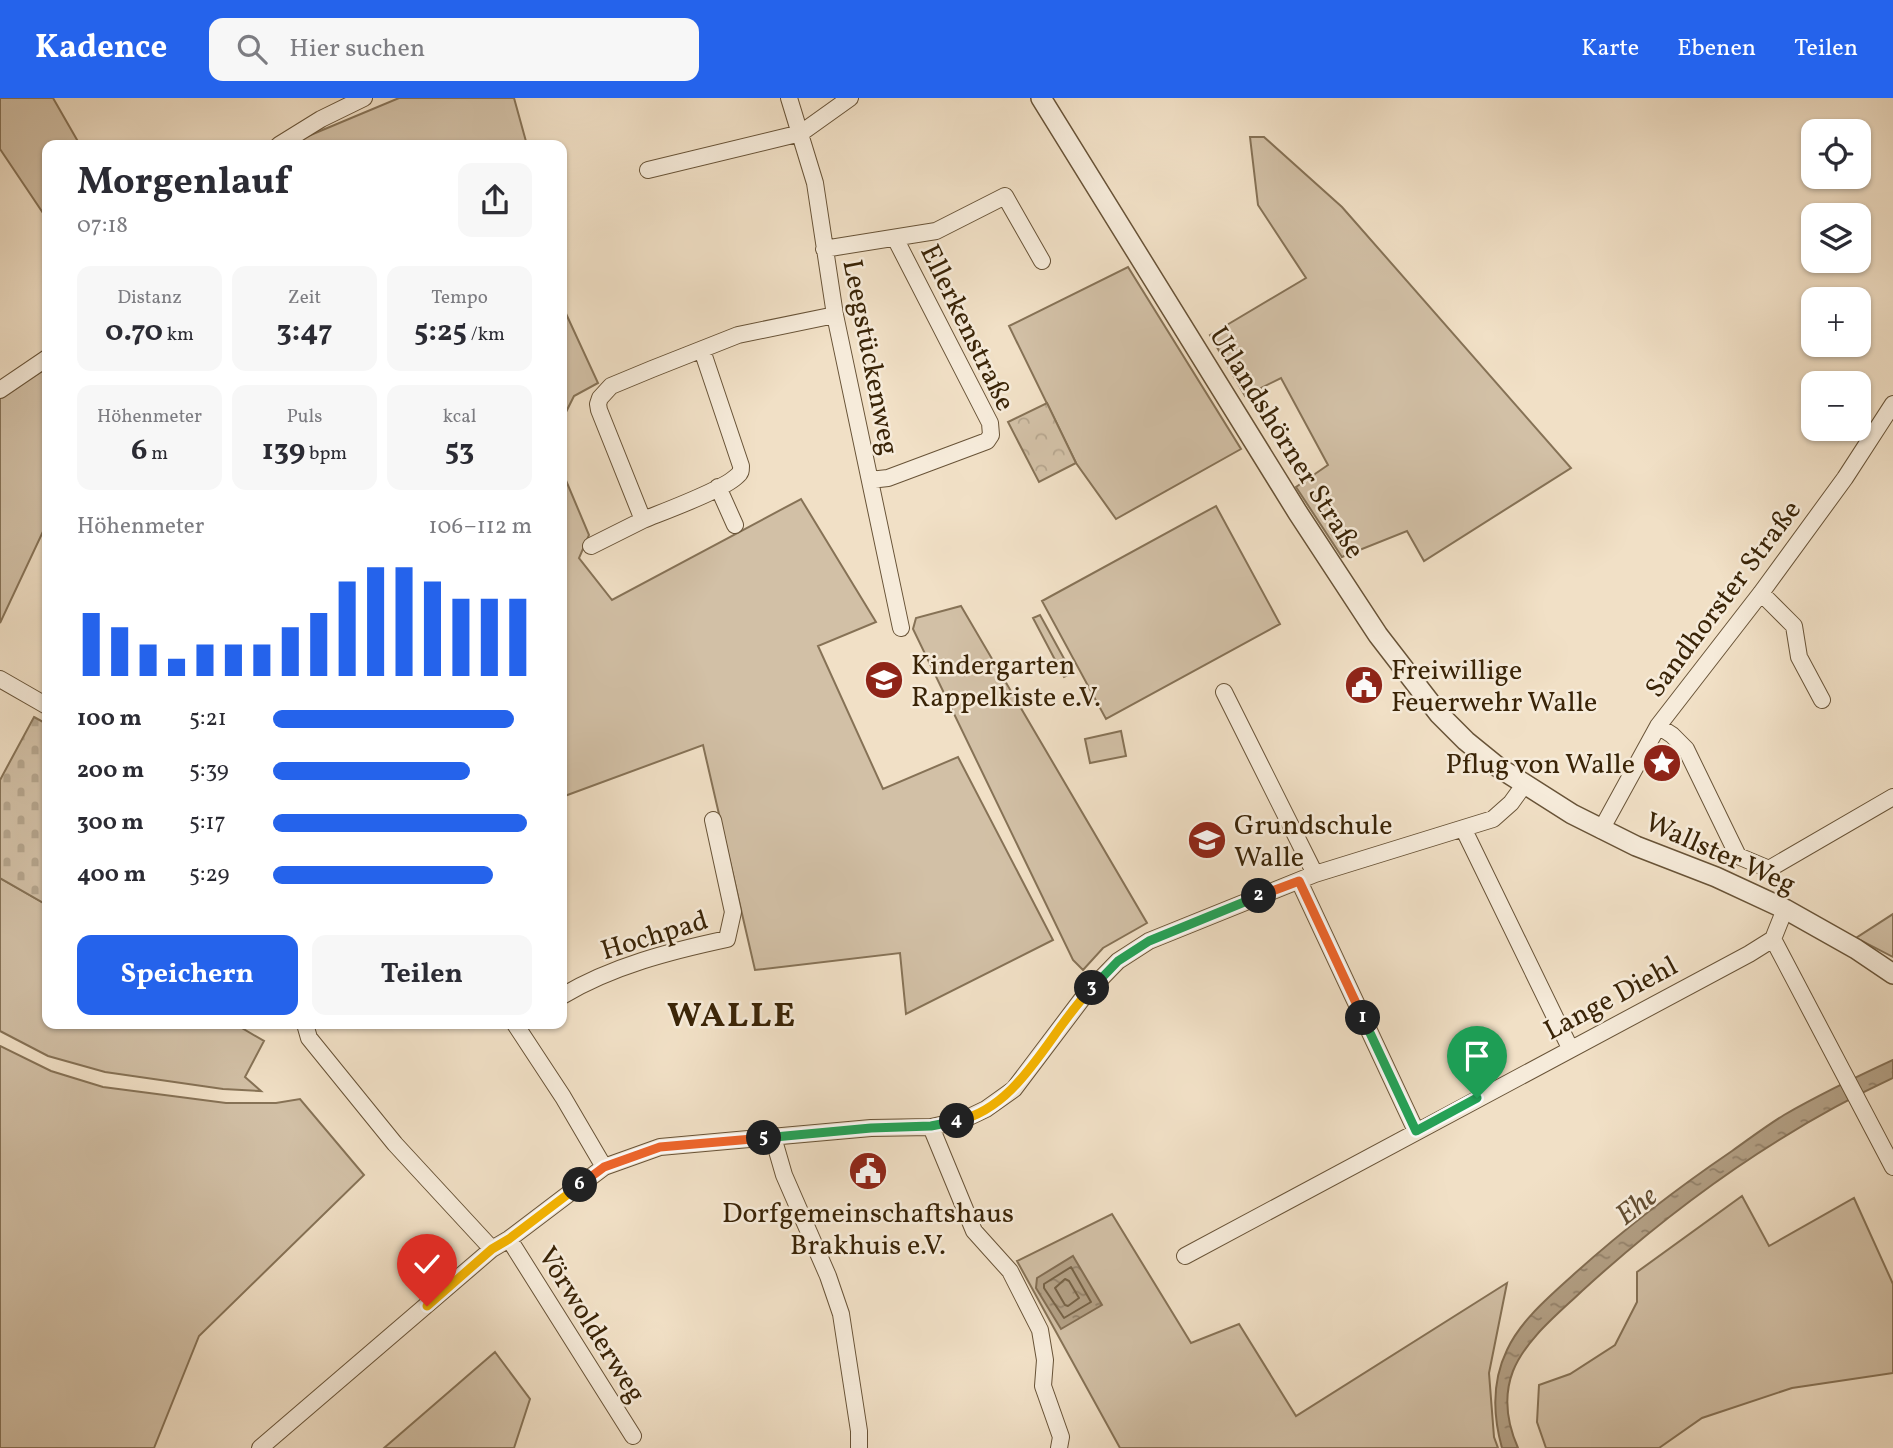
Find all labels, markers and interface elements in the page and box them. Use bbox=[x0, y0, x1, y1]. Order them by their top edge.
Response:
search box bbox=[209, 18, 699, 81]
text: Kadence bbox=[35, 26, 167, 72]
icon: search bbox=[233, 30, 271, 68]
text: Hier suchen bbox=[289, 31, 425, 67]
text: Karte bbox=[1581, 32, 1639, 66]
text: Ebenen bbox=[1677, 32, 1756, 66]
text: Teilen bbox=[1794, 32, 1858, 66]
map controls bbox=[1801, 119, 1871, 441]
button: locate bbox=[1801, 119, 1871, 189]
text: Morgenlauf bbox=[77, 157, 290, 210]
button: share bbox=[458, 163, 532, 237]
button: layers bbox=[1801, 203, 1871, 273]
text: 07:18 bbox=[77, 210, 128, 242]
street label: Ellerkenstraße bbox=[910, 238, 1024, 418]
street label: Leegstückenweg bbox=[831, 256, 908, 459]
text: Distanz bbox=[117, 285, 182, 311]
text: Zeit bbox=[288, 285, 321, 311]
text: Tempo bbox=[431, 285, 488, 311]
button: + bbox=[1801, 287, 1871, 357]
text: 0.70 bbox=[105, 311, 163, 353]
text: 3:47 bbox=[276, 311, 333, 353]
text: 5:25 bbox=[414, 311, 467, 353]
street label: Utlandshörner Straße bbox=[1199, 320, 1373, 567]
text: km bbox=[163, 322, 194, 348]
text: /km bbox=[467, 322, 505, 348]
button: − bbox=[1801, 371, 1871, 441]
text: Höhenmeter bbox=[97, 404, 202, 430]
text: Puls bbox=[287, 404, 322, 430]
text: kcal bbox=[443, 404, 476, 430]
text: 6 bbox=[131, 430, 147, 472]
text: 139 bbox=[262, 430, 305, 472]
text: 53 bbox=[445, 430, 474, 472]
text: m bbox=[147, 441, 168, 467]
text: bpm bbox=[305, 441, 347, 467]
street label: Sandhorster Straße bbox=[1637, 493, 1811, 706]
text: Höhenmeter bbox=[77, 511, 204, 543]
text: 106–112 m bbox=[428, 511, 532, 543]
place label: Kindergarten Rappelkiste e.V. bbox=[911, 647, 1101, 718]
place label: Freiwillige Feuerwehr Walle bbox=[1391, 652, 1597, 723]
school or university icon: Kindergarten Rappelkiste e.V. bbox=[863, 659, 905, 701]
public building icon: Freiwillige Feuerwehr Walle bbox=[1343, 664, 1385, 706]
text: 100 m bbox=[77, 703, 142, 735]
text: 5:21 bbox=[189, 703, 227, 735]
place icon: Pflug von Walle bbox=[1641, 742, 1683, 784]
place label: Pflug von Walle bbox=[1445, 746, 1635, 785]
text: 200 m bbox=[77, 755, 144, 787]
text: 5:39 bbox=[189, 755, 229, 787]
street label: Wallster Weg bbox=[1638, 804, 1802, 905]
text: 300 m bbox=[77, 807, 144, 839]
text: 5:17 bbox=[189, 807, 226, 839]
place label: Grundschule Walle bbox=[1234, 807, 1392, 878]
school or university icon: Grundschule Walle bbox=[1186, 819, 1228, 861]
text: 400 m bbox=[77, 859, 146, 891]
text: 5:29 bbox=[189, 859, 230, 891]
pin: 2 bbox=[1242, 878, 1276, 914]
text: 2 bbox=[1254, 882, 1263, 908]
street label: Hochpad bbox=[596, 902, 713, 971]
button: Speichern bbox=[77, 935, 298, 1015]
button: Teilen bbox=[312, 935, 532, 1015]
street label: Lange Diehl bbox=[1537, 948, 1685, 1051]
pin: 3 bbox=[1074, 970, 1110, 1006]
text: 3 bbox=[1087, 974, 1096, 1000]
district label: WALLE bbox=[667, 993, 797, 1041]
pin: 1 bbox=[1346, 1000, 1380, 1035]
text: 1 bbox=[1359, 1004, 1366, 1030]
pin bbox=[1447, 1026, 1507, 1098]
icon: arrive bbox=[1458, 1037, 1496, 1075]
pin: 4 bbox=[940, 1104, 974, 1138]
text: 4 bbox=[951, 1107, 962, 1133]
pin: 5 bbox=[746, 1121, 782, 1156]
text: 5 bbox=[759, 1124, 768, 1150]
public building icon: Dorfgemeinschaftshaus Brakhuis e.V. bbox=[847, 1150, 889, 1192]
pin: 6 bbox=[562, 1168, 598, 1202]
text: 6 bbox=[574, 1171, 585, 1197]
water label: Ehe bbox=[1607, 1177, 1667, 1236]
place label: Dorfgemeinschaftshaus Brakhuis e.V. bbox=[722, 1195, 1014, 1266]
pin bbox=[397, 1234, 457, 1306]
street label: Vörwolderweg bbox=[527, 1240, 654, 1411]
icon: check bbox=[408, 1245, 446, 1283]

